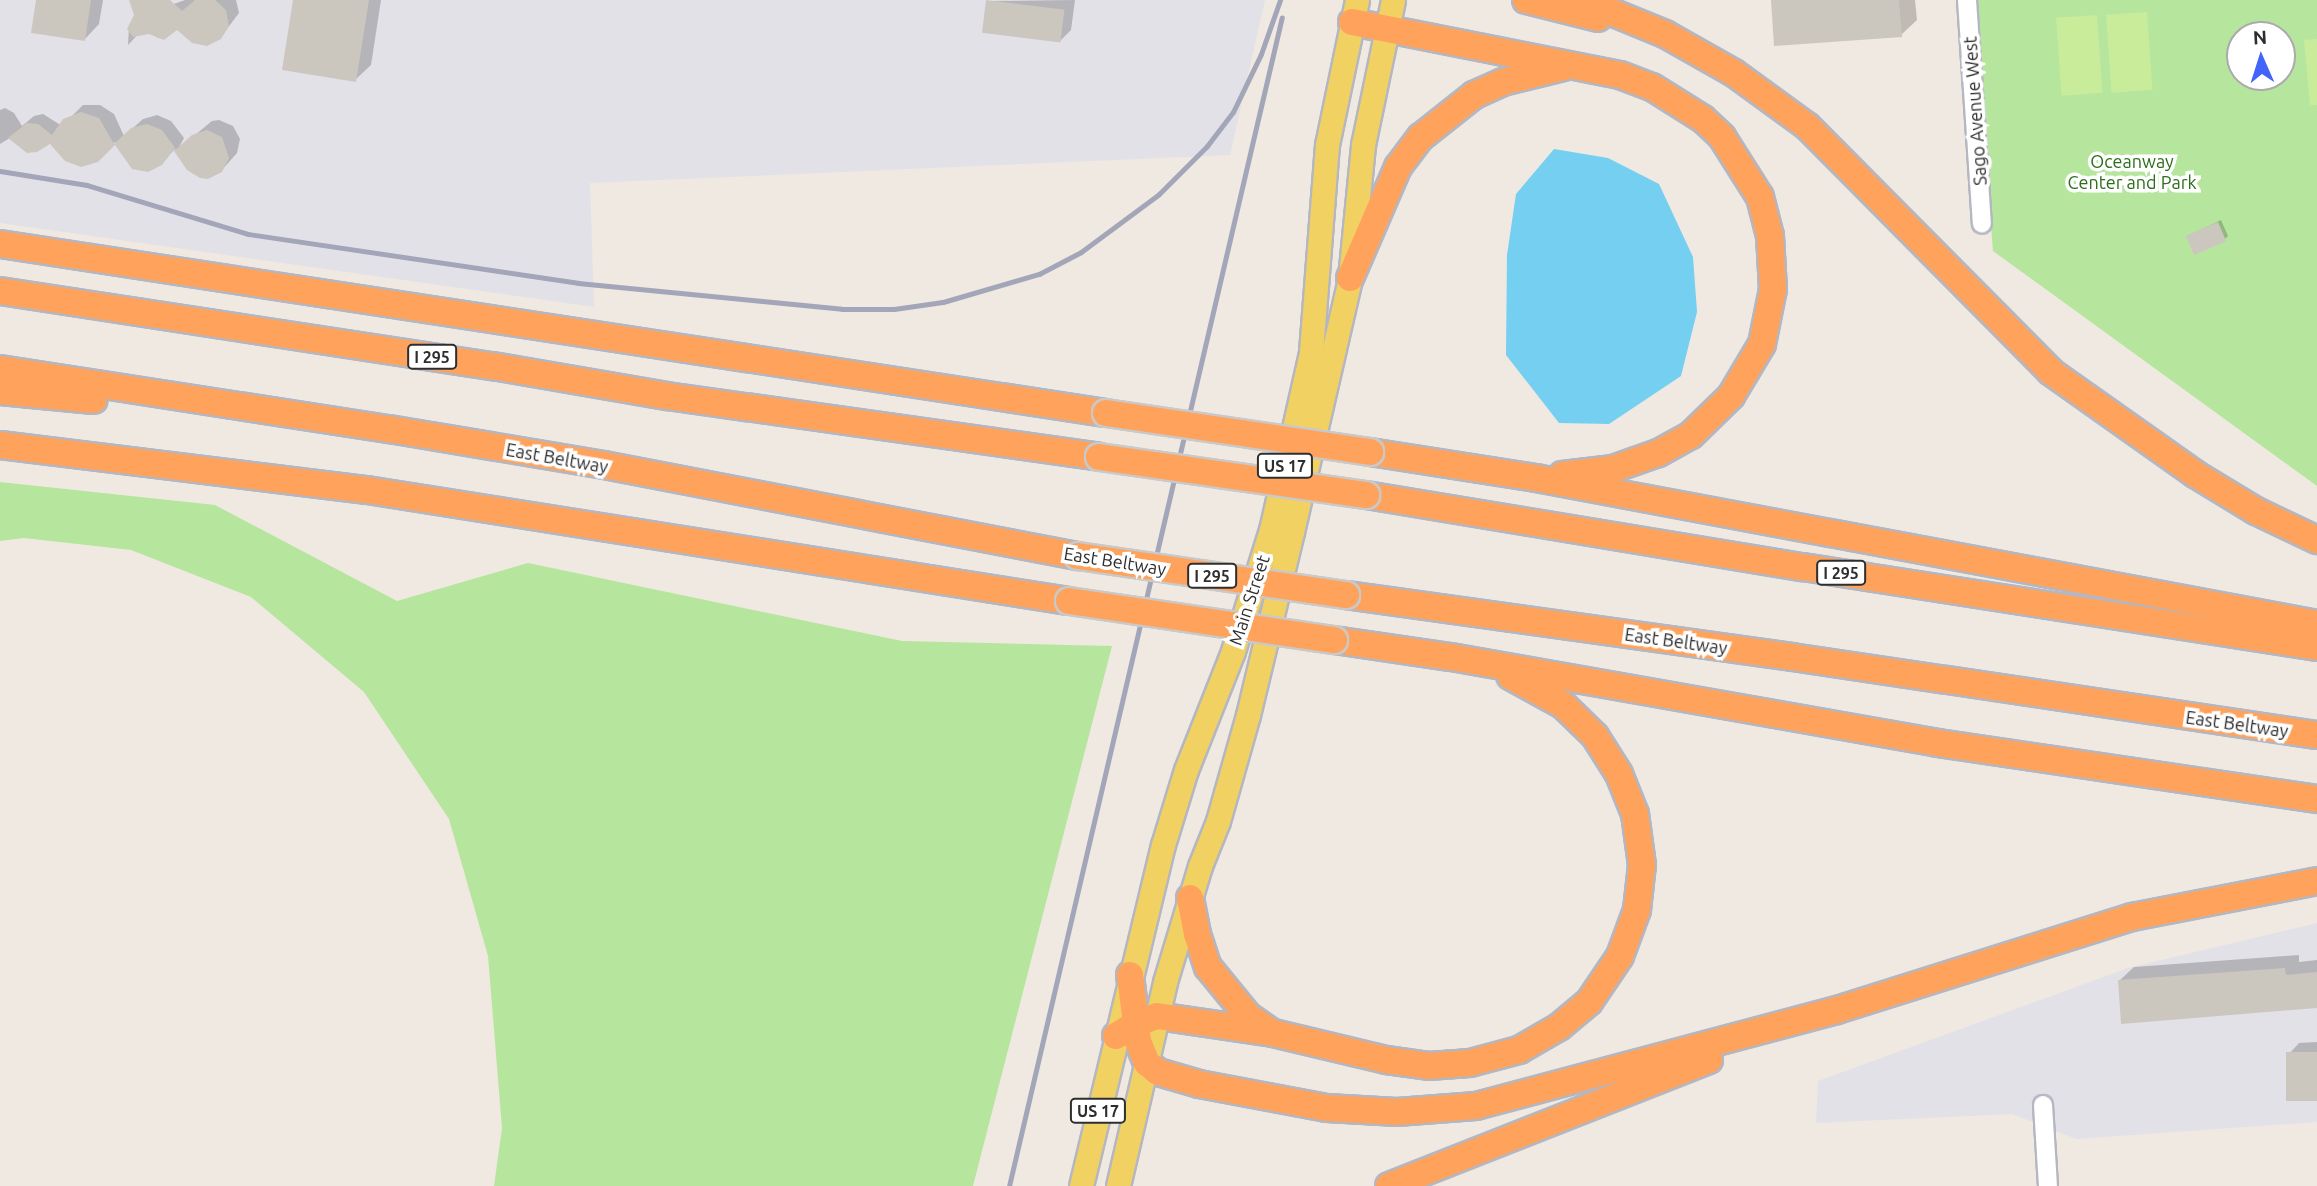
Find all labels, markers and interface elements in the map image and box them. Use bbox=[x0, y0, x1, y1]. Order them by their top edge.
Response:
north arrow bbox=[2226, 21, 2296, 91]
text: N bbox=[2252, 26, 2268, 48]
street label: Sago Avenue West bbox=[1959, 36, 1991, 186]
park label: Oceanway Center and Park bbox=[2067, 151, 2197, 194]
road number: I 295 bbox=[406, 344, 458, 370]
street label: East Beltway bbox=[504, 438, 610, 478]
road number: US 17 bbox=[1255, 453, 1315, 478]
street label: East Beltway bbox=[1062, 542, 1168, 580]
street label: Main Street bbox=[1224, 552, 1274, 648]
road number: I 295 bbox=[1815, 560, 1867, 586]
road number: I 295 bbox=[1186, 564, 1238, 589]
street label: East Beltway bbox=[1623, 623, 1729, 659]
street label: East Beltway bbox=[2184, 706, 2290, 742]
road number: US 17 bbox=[1068, 1098, 1128, 1124]

